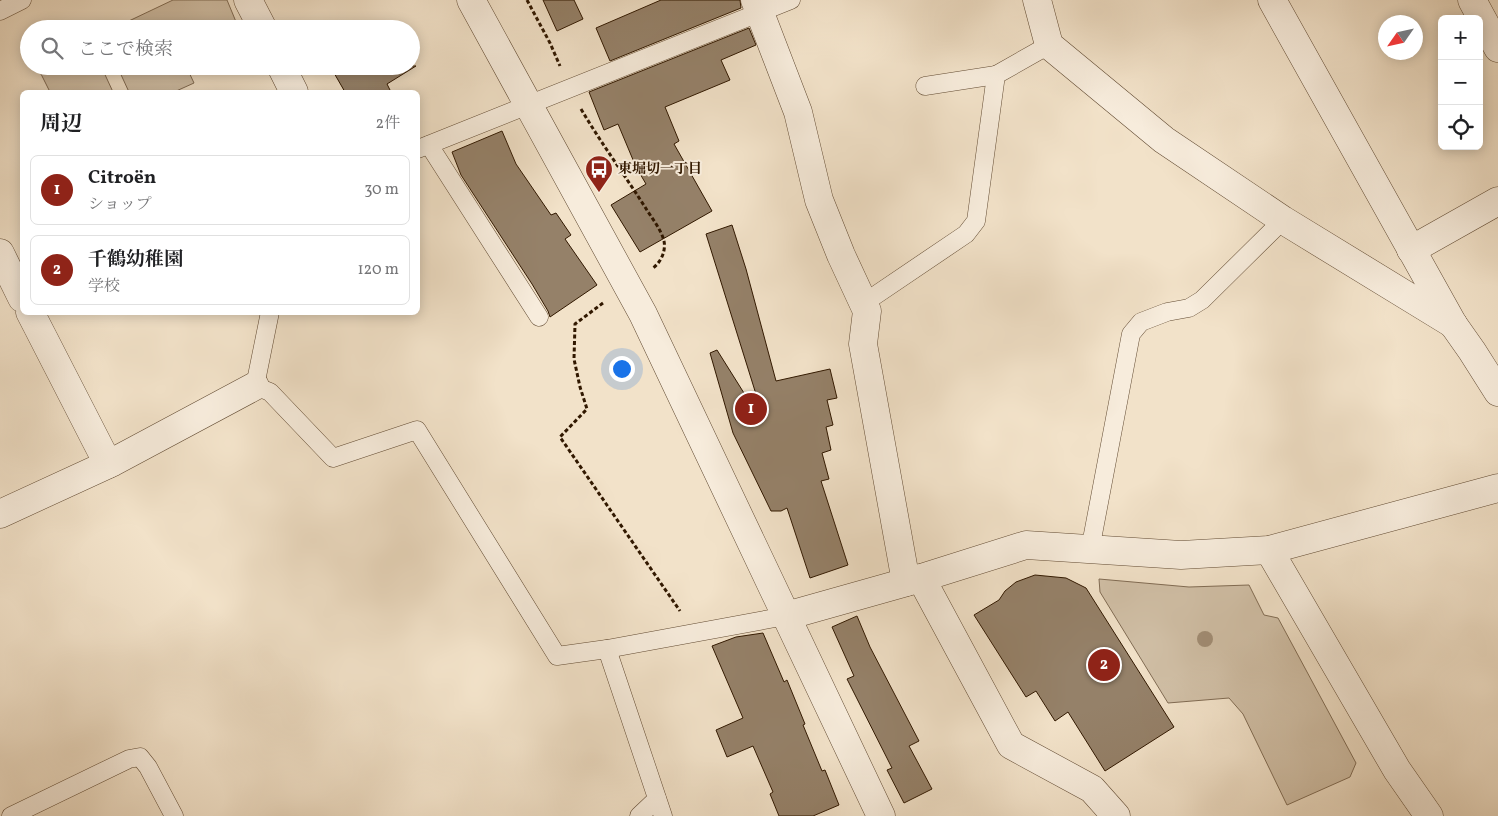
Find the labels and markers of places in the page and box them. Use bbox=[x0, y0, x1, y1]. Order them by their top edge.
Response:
bus stop icon: 東堀切一丁目 bbox=[584, 154, 614, 193]
place label: 東堀切一丁目 bbox=[618, 160, 702, 179]
pin: 1 bbox=[735, 390, 767, 428]
pin: 2 bbox=[1088, 646, 1120, 684]

